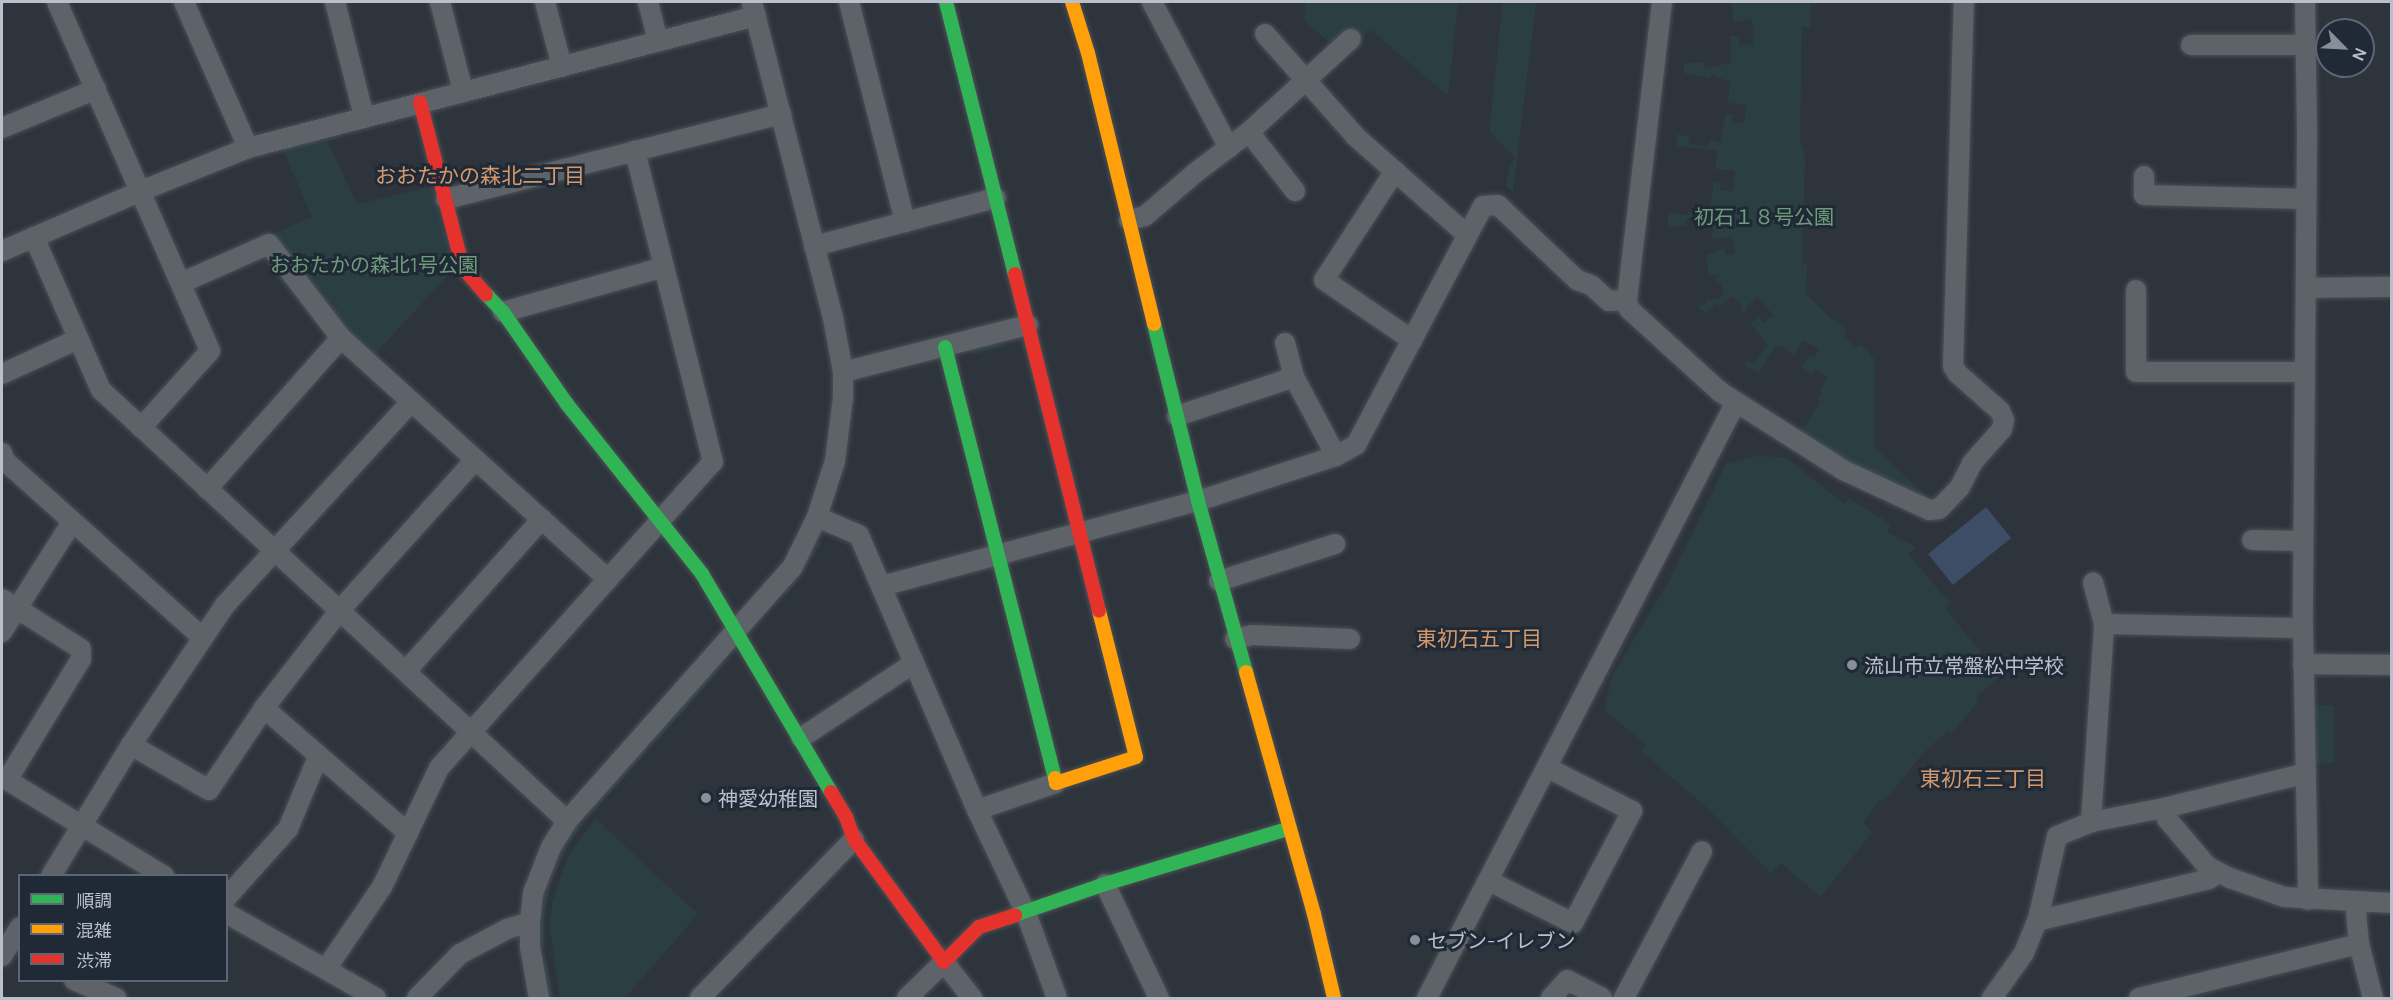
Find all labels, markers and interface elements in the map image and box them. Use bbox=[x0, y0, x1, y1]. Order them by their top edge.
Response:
north arrow bbox=[2315, 18, 2375, 78]
text: N bbox=[2347, 45, 2372, 64]
district label: おおたかの森北二丁目 bbox=[375, 162, 585, 188]
park label: 初石１８号公園 bbox=[1694, 204, 1834, 228]
park label: おおたかの森北1号公園 bbox=[270, 252, 478, 276]
district label: 東初石五丁目 bbox=[1416, 625, 1542, 651]
place label: 流山市立常盤松中学校 bbox=[1864, 653, 2064, 677]
marker: 流山市立常盤松中学校 bbox=[1845, 658, 1859, 672]
district label: 東初石三丁目 bbox=[1920, 765, 2046, 791]
place label: 神愛幼稚園 bbox=[718, 786, 818, 810]
marker: 神愛幼稚園 bbox=[699, 791, 713, 805]
legend bbox=[18, 874, 228, 982]
text: 順調 bbox=[76, 888, 112, 912]
text: 混雑 bbox=[76, 918, 112, 942]
place label: セブン-イレブン bbox=[1427, 928, 1575, 952]
marker: セブン-イレブン bbox=[1408, 933, 1422, 947]
text: 渋滞 bbox=[76, 948, 112, 972]

